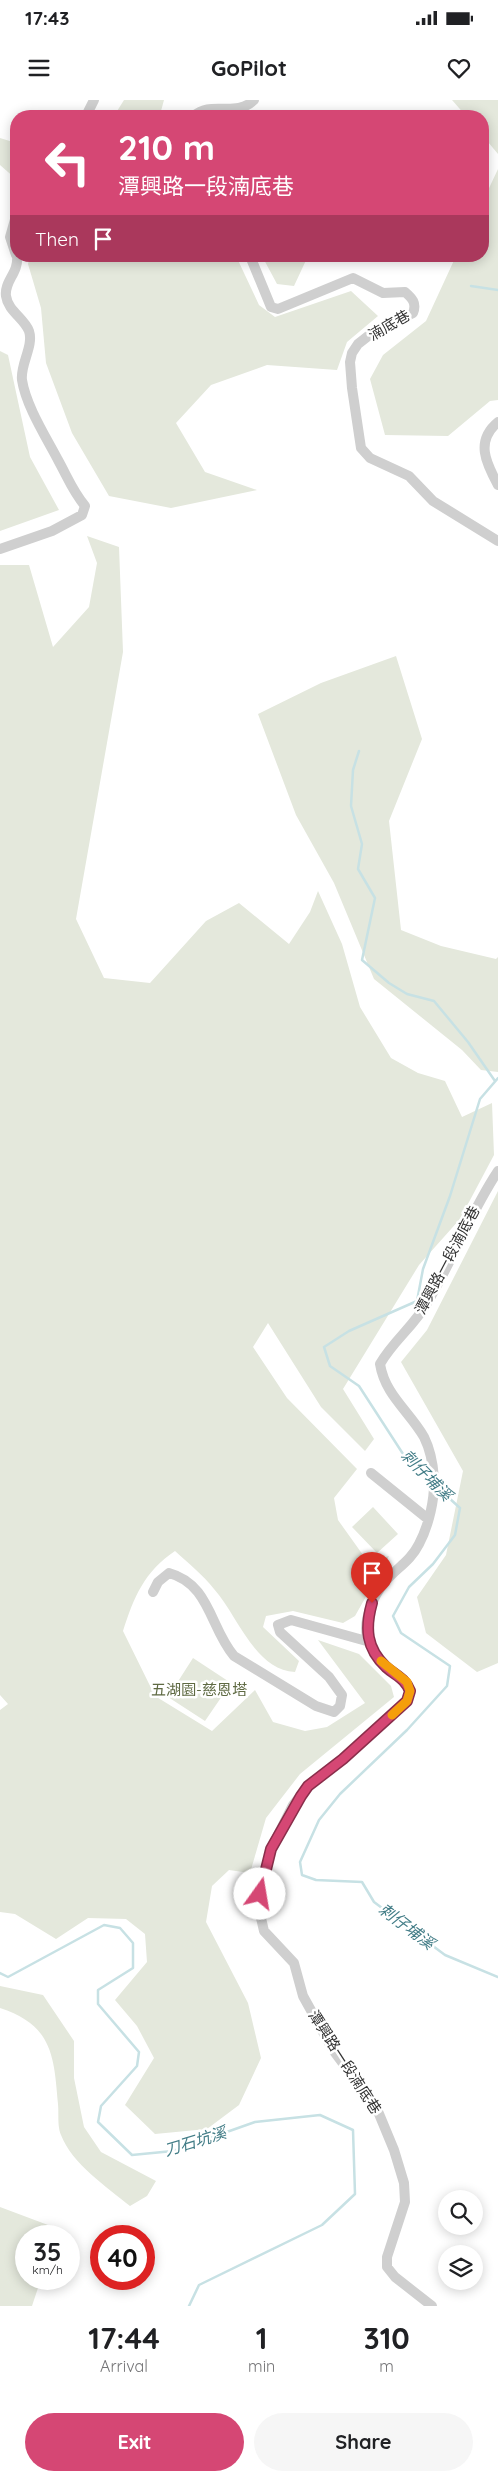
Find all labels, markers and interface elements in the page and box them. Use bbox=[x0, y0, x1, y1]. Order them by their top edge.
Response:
text: 17:43 bbox=[25, 6, 69, 30]
icon: menu bbox=[25, 54, 53, 82]
text: GoPilot bbox=[211, 54, 287, 82]
icon: heart bbox=[445, 54, 473, 82]
text: 210 m bbox=[118, 125, 215, 169]
icon: left bbox=[35, 130, 100, 195]
text: 潭興路一段湳底巷 bbox=[118, 172, 294, 200]
icon: arrive bbox=[89, 225, 117, 253]
text: Then bbox=[35, 227, 79, 251]
street label: 湳底巷 bbox=[365, 306, 413, 344]
street label: 潭興路一段湳底巷 bbox=[410, 1203, 484, 1317]
water label: 刺仔埔溪 bbox=[397, 1445, 458, 1506]
pin bbox=[351, 1552, 393, 1603]
icon: arrive bbox=[358, 1559, 386, 1587]
park label: 五湖園-慈恩塔 bbox=[151, 1680, 247, 1699]
position arrow bbox=[233, 1867, 285, 1919]
water label: 刺仔埔溪 bbox=[375, 1899, 440, 1954]
street label: 潭興路一段湳底巷 bbox=[304, 2006, 386, 2118]
water label: 刀石坑溪 bbox=[161, 2121, 230, 2160]
map controls bbox=[438, 2190, 483, 2290]
button: search bbox=[438, 2190, 483, 2235]
speed limit sign: 40 bbox=[90, 2225, 155, 2290]
text: 35 bbox=[34, 2236, 61, 2267]
button: layers bbox=[438, 2245, 483, 2290]
text: km/h bbox=[32, 2262, 63, 2277]
text: 17:44 bbox=[88, 2319, 160, 2357]
text: 1 bbox=[256, 2319, 268, 2357]
text: 310 bbox=[364, 2319, 410, 2357]
text: Arrival bbox=[100, 2356, 148, 2376]
text: min bbox=[248, 2356, 275, 2376]
text: m bbox=[379, 2356, 394, 2376]
button: Exit bbox=[25, 2413, 244, 2471]
button: Share bbox=[254, 2413, 473, 2471]

